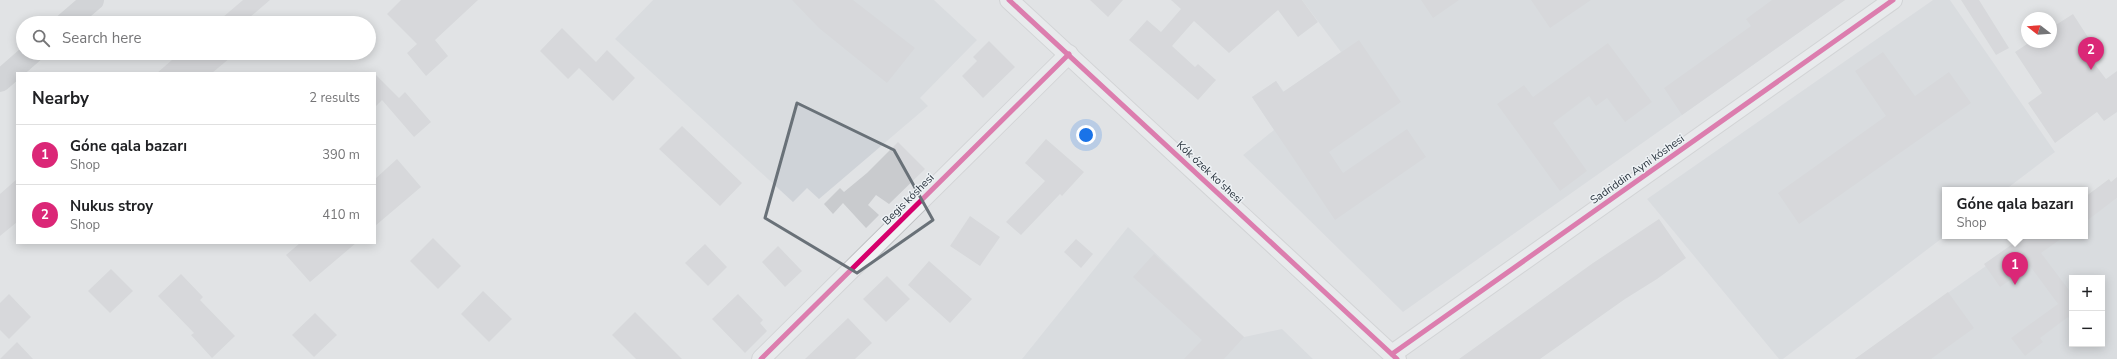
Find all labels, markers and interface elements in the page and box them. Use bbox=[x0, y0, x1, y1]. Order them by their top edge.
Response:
north arrow bbox=[2021, 12, 2057, 48]
search box bbox=[16, 16, 376, 60]
icon: search bbox=[30, 27, 52, 49]
text: Search here bbox=[62, 28, 142, 48]
pin: 2 bbox=[2078, 37, 2104, 70]
text: Nearby bbox=[32, 87, 89, 110]
text: 2 results bbox=[309, 89, 360, 107]
your location bbox=[1076, 125, 1096, 145]
street label: Sadriddin Ayni kóshesi bbox=[1587, 131, 1687, 208]
text: Góne qala bazarı bbox=[70, 136, 187, 156]
street label: Kók ózek ko'shesi bbox=[1173, 138, 1246, 207]
text: 1 bbox=[41, 146, 49, 164]
text: 390 m bbox=[322, 146, 360, 164]
text: Shop bbox=[70, 156, 100, 174]
street label: Begis kóshesi bbox=[879, 170, 937, 228]
popup bbox=[1942, 187, 2088, 239]
text: Góne qala bazarı bbox=[1956, 194, 2074, 214]
text: Nukus stroy bbox=[70, 196, 153, 216]
text: 2 bbox=[41, 206, 49, 224]
text: 410 m bbox=[322, 206, 360, 224]
text: Shop bbox=[1956, 214, 1987, 232]
text: Shop bbox=[70, 216, 100, 234]
pin: 1 bbox=[2002, 252, 2028, 285]
map controls bbox=[2069, 275, 2105, 347]
button: + bbox=[2069, 275, 2105, 311]
button: − bbox=[2069, 311, 2105, 347]

